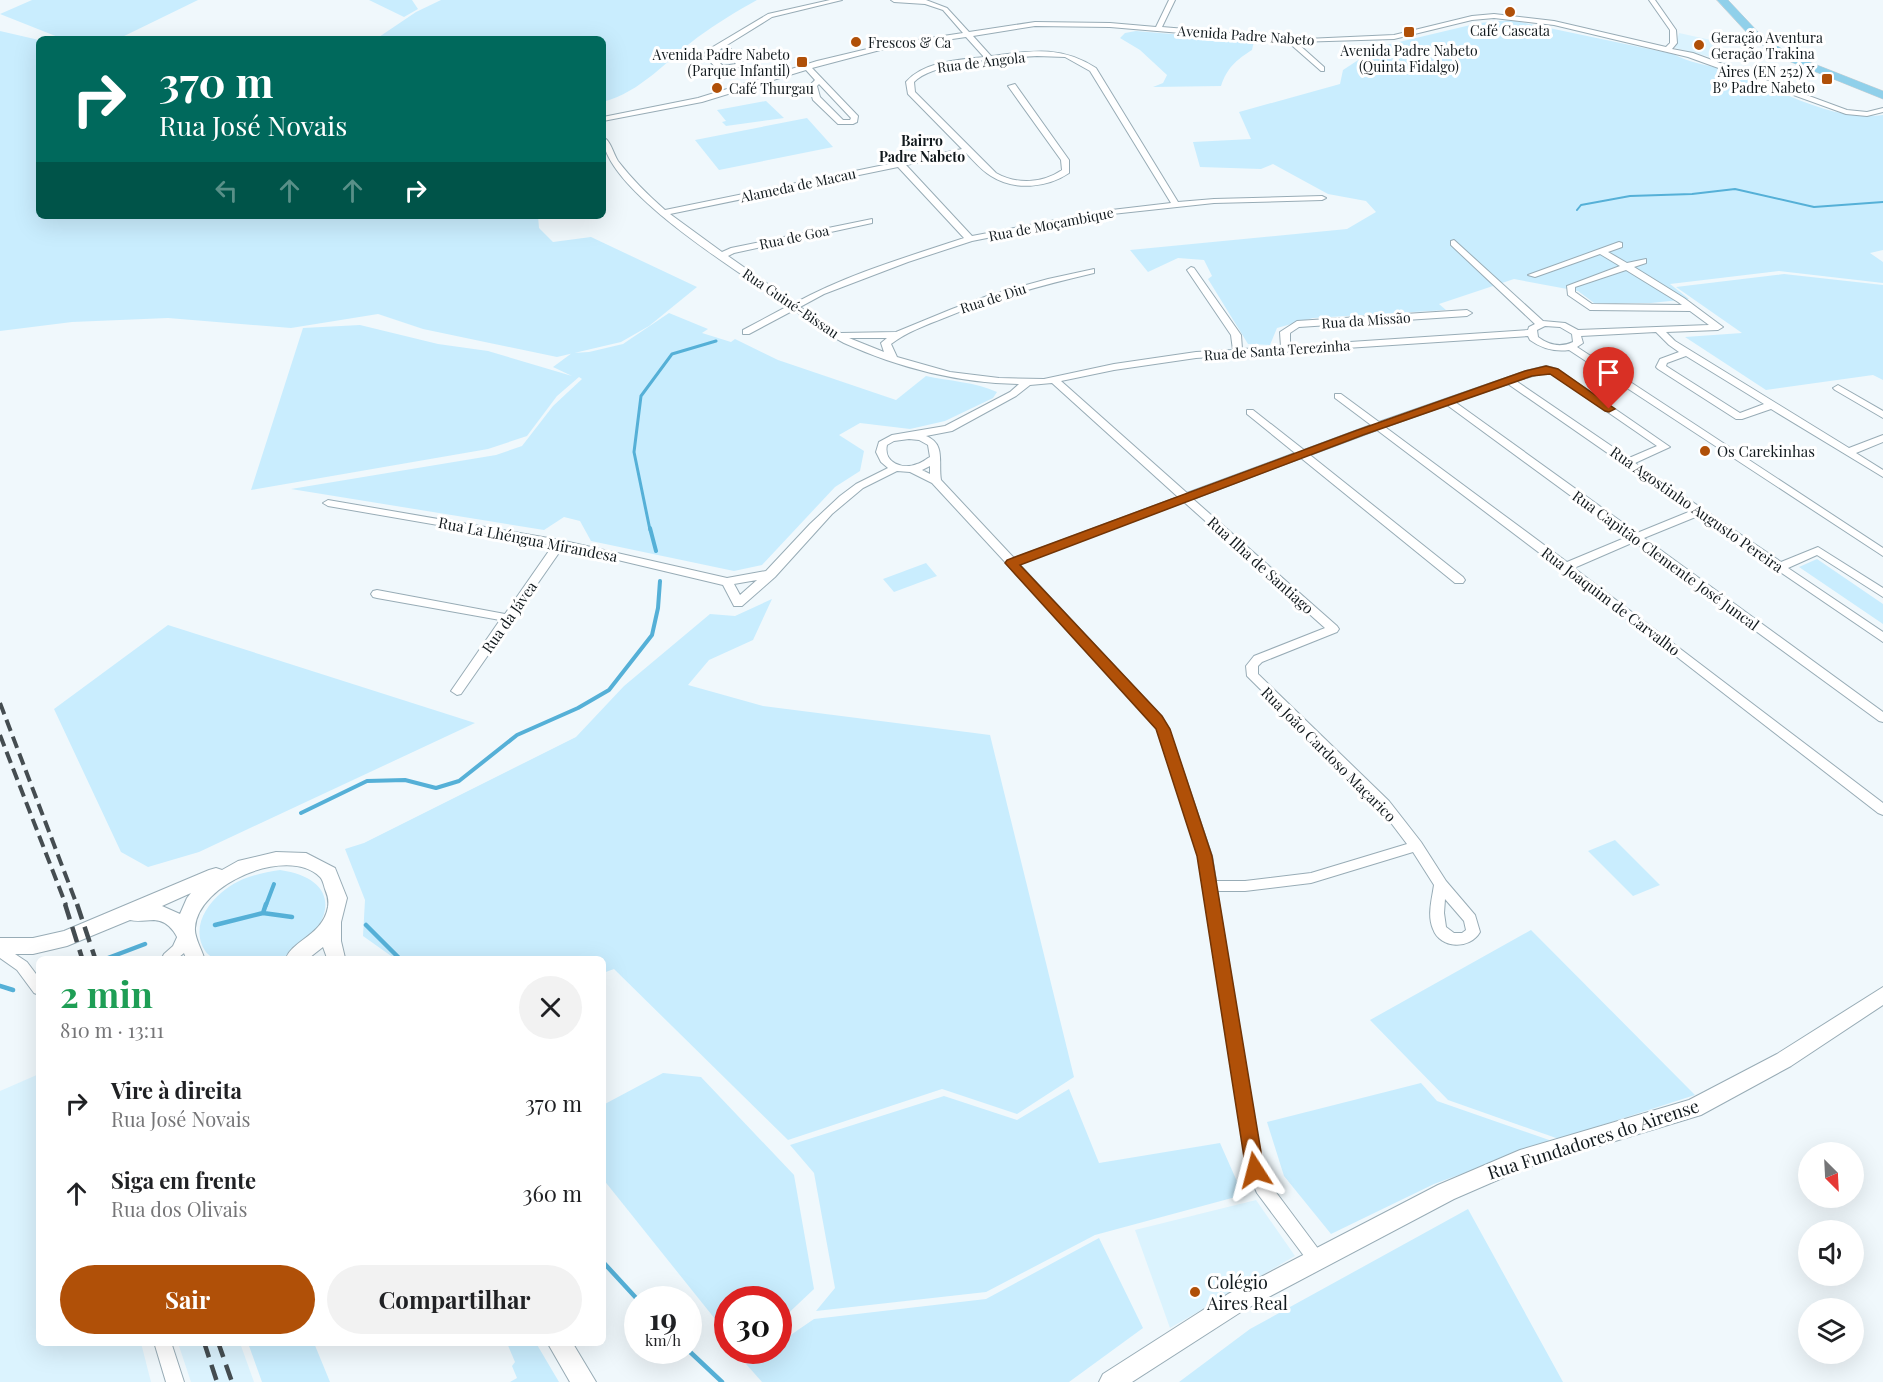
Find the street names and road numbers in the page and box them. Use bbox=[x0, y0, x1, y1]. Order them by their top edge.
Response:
street label: Avenida Padre Nabeto bbox=[1176, 21, 1316, 49]
street label: Rua de Angola bbox=[936, 47, 1026, 77]
street label: Alameda de Macau bbox=[738, 163, 857, 207]
street label: Rua de Moçambique bbox=[987, 203, 1115, 245]
street label: Rua de Goa bbox=[757, 220, 831, 254]
street label: Rua Guiné-Bissau bbox=[739, 264, 843, 342]
street label: Rua de Diu bbox=[957, 278, 1029, 318]
street label: Rua da Missão bbox=[1321, 307, 1412, 333]
street label: Rua de Santa Terezinha bbox=[1203, 335, 1351, 365]
street label: Rua Agostinho Augusto Pereira bbox=[1606, 441, 1788, 577]
street label: Rua Capitão Clemente José Juncal bbox=[1569, 486, 1763, 634]
street label: Rua La Lhéngua Mirandesa bbox=[437, 512, 620, 566]
street label: Rua Ilha de Santiago bbox=[1204, 512, 1318, 618]
street label: Rua Joaquim de Carvalho bbox=[1538, 542, 1684, 660]
street label: Rua da Jávea bbox=[477, 577, 541, 657]
street label: Rua João Cardoso Maçarico bbox=[1257, 682, 1401, 826]
street label: Rua Fundadores do Airense bbox=[1484, 1093, 1702, 1185]

